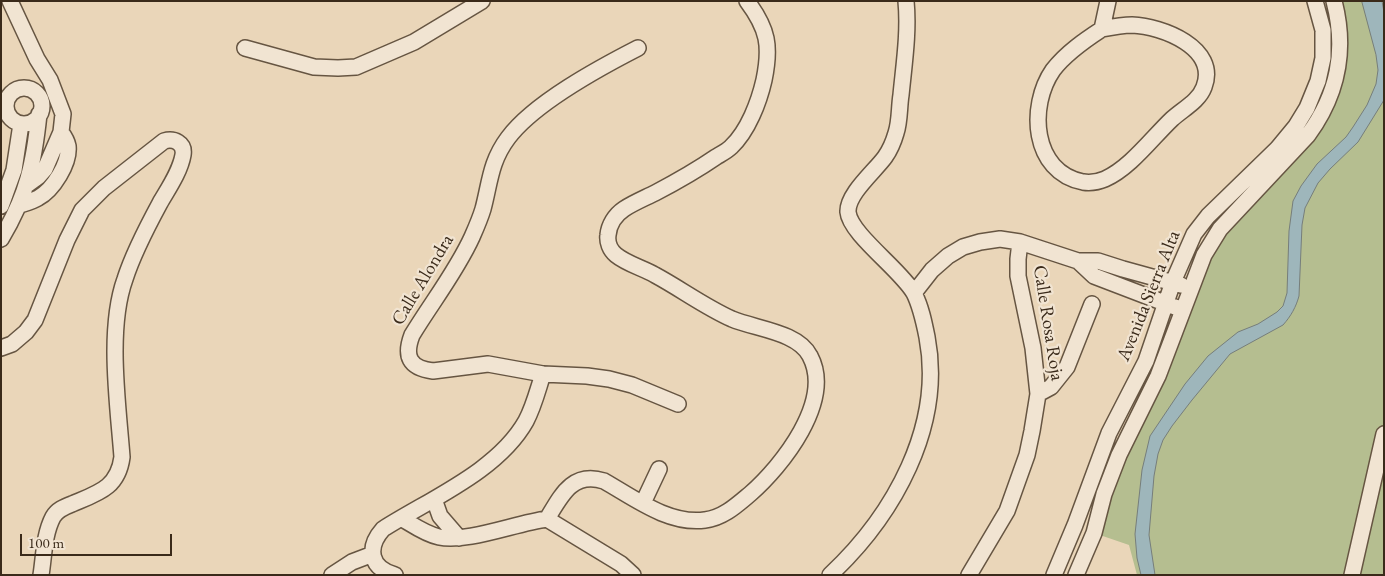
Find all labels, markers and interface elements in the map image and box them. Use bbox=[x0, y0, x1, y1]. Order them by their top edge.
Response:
street label: Avenida Sierra Alta bbox=[1112, 227, 1186, 365]
street label: Calle Alondra bbox=[387, 230, 459, 330]
street label: Calle Rosa Roja bbox=[1028, 264, 1068, 382]
scale bar bbox=[22, 524, 175, 556]
text: 100 m bbox=[28, 533, 64, 552]

